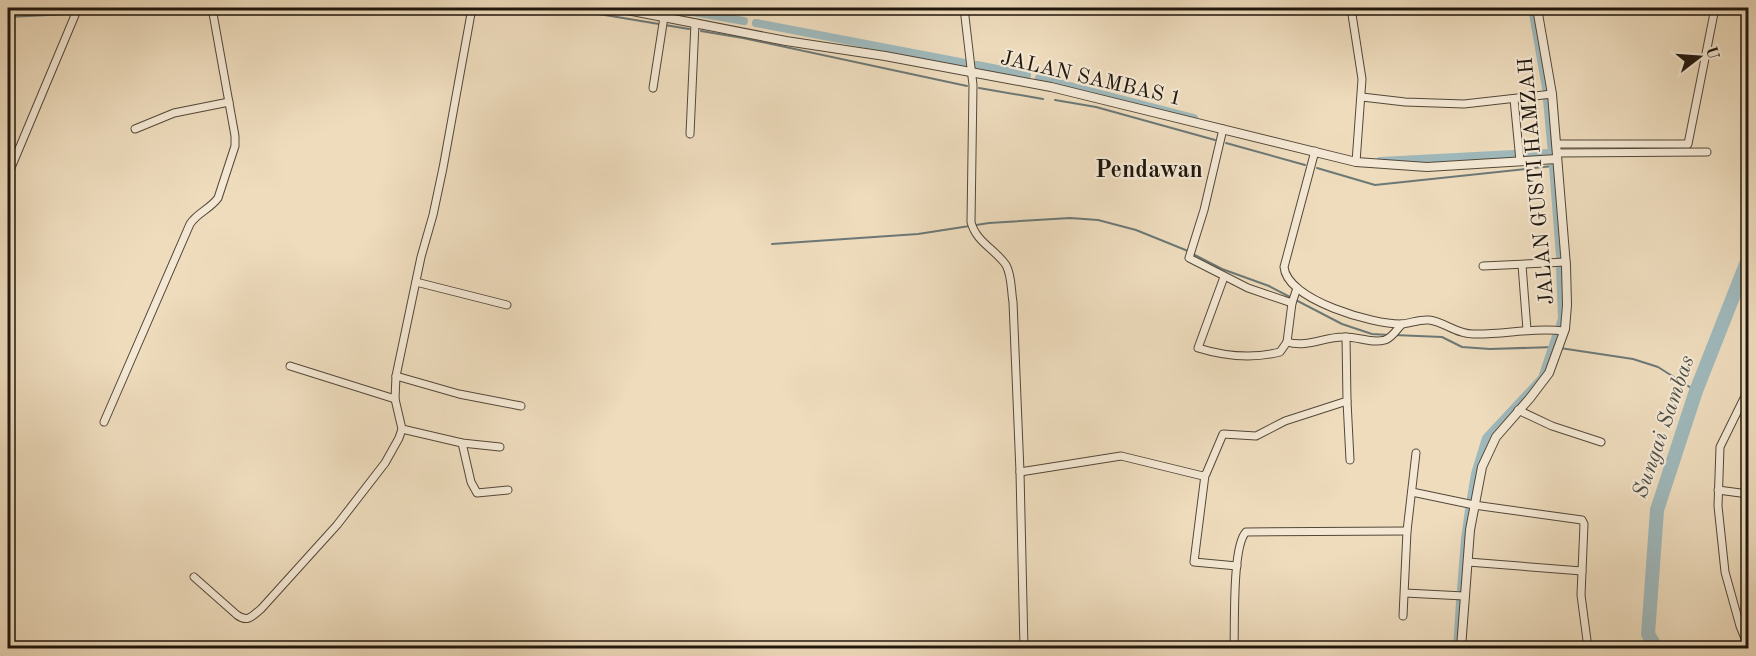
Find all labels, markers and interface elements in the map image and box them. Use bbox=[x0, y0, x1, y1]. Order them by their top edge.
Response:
north arrow bbox=[1669, 27, 1729, 87]
text: U bbox=[1702, 45, 1721, 62]
street label: JALAN SAMBAS 1 bbox=[998, 48, 1184, 110]
street label: JALAN GUSTI HAMZAH bbox=[1516, 56, 1558, 306]
district label: Pendawan bbox=[1095, 159, 1203, 183]
water label: Sungai Sambas bbox=[1629, 353, 1699, 501]

